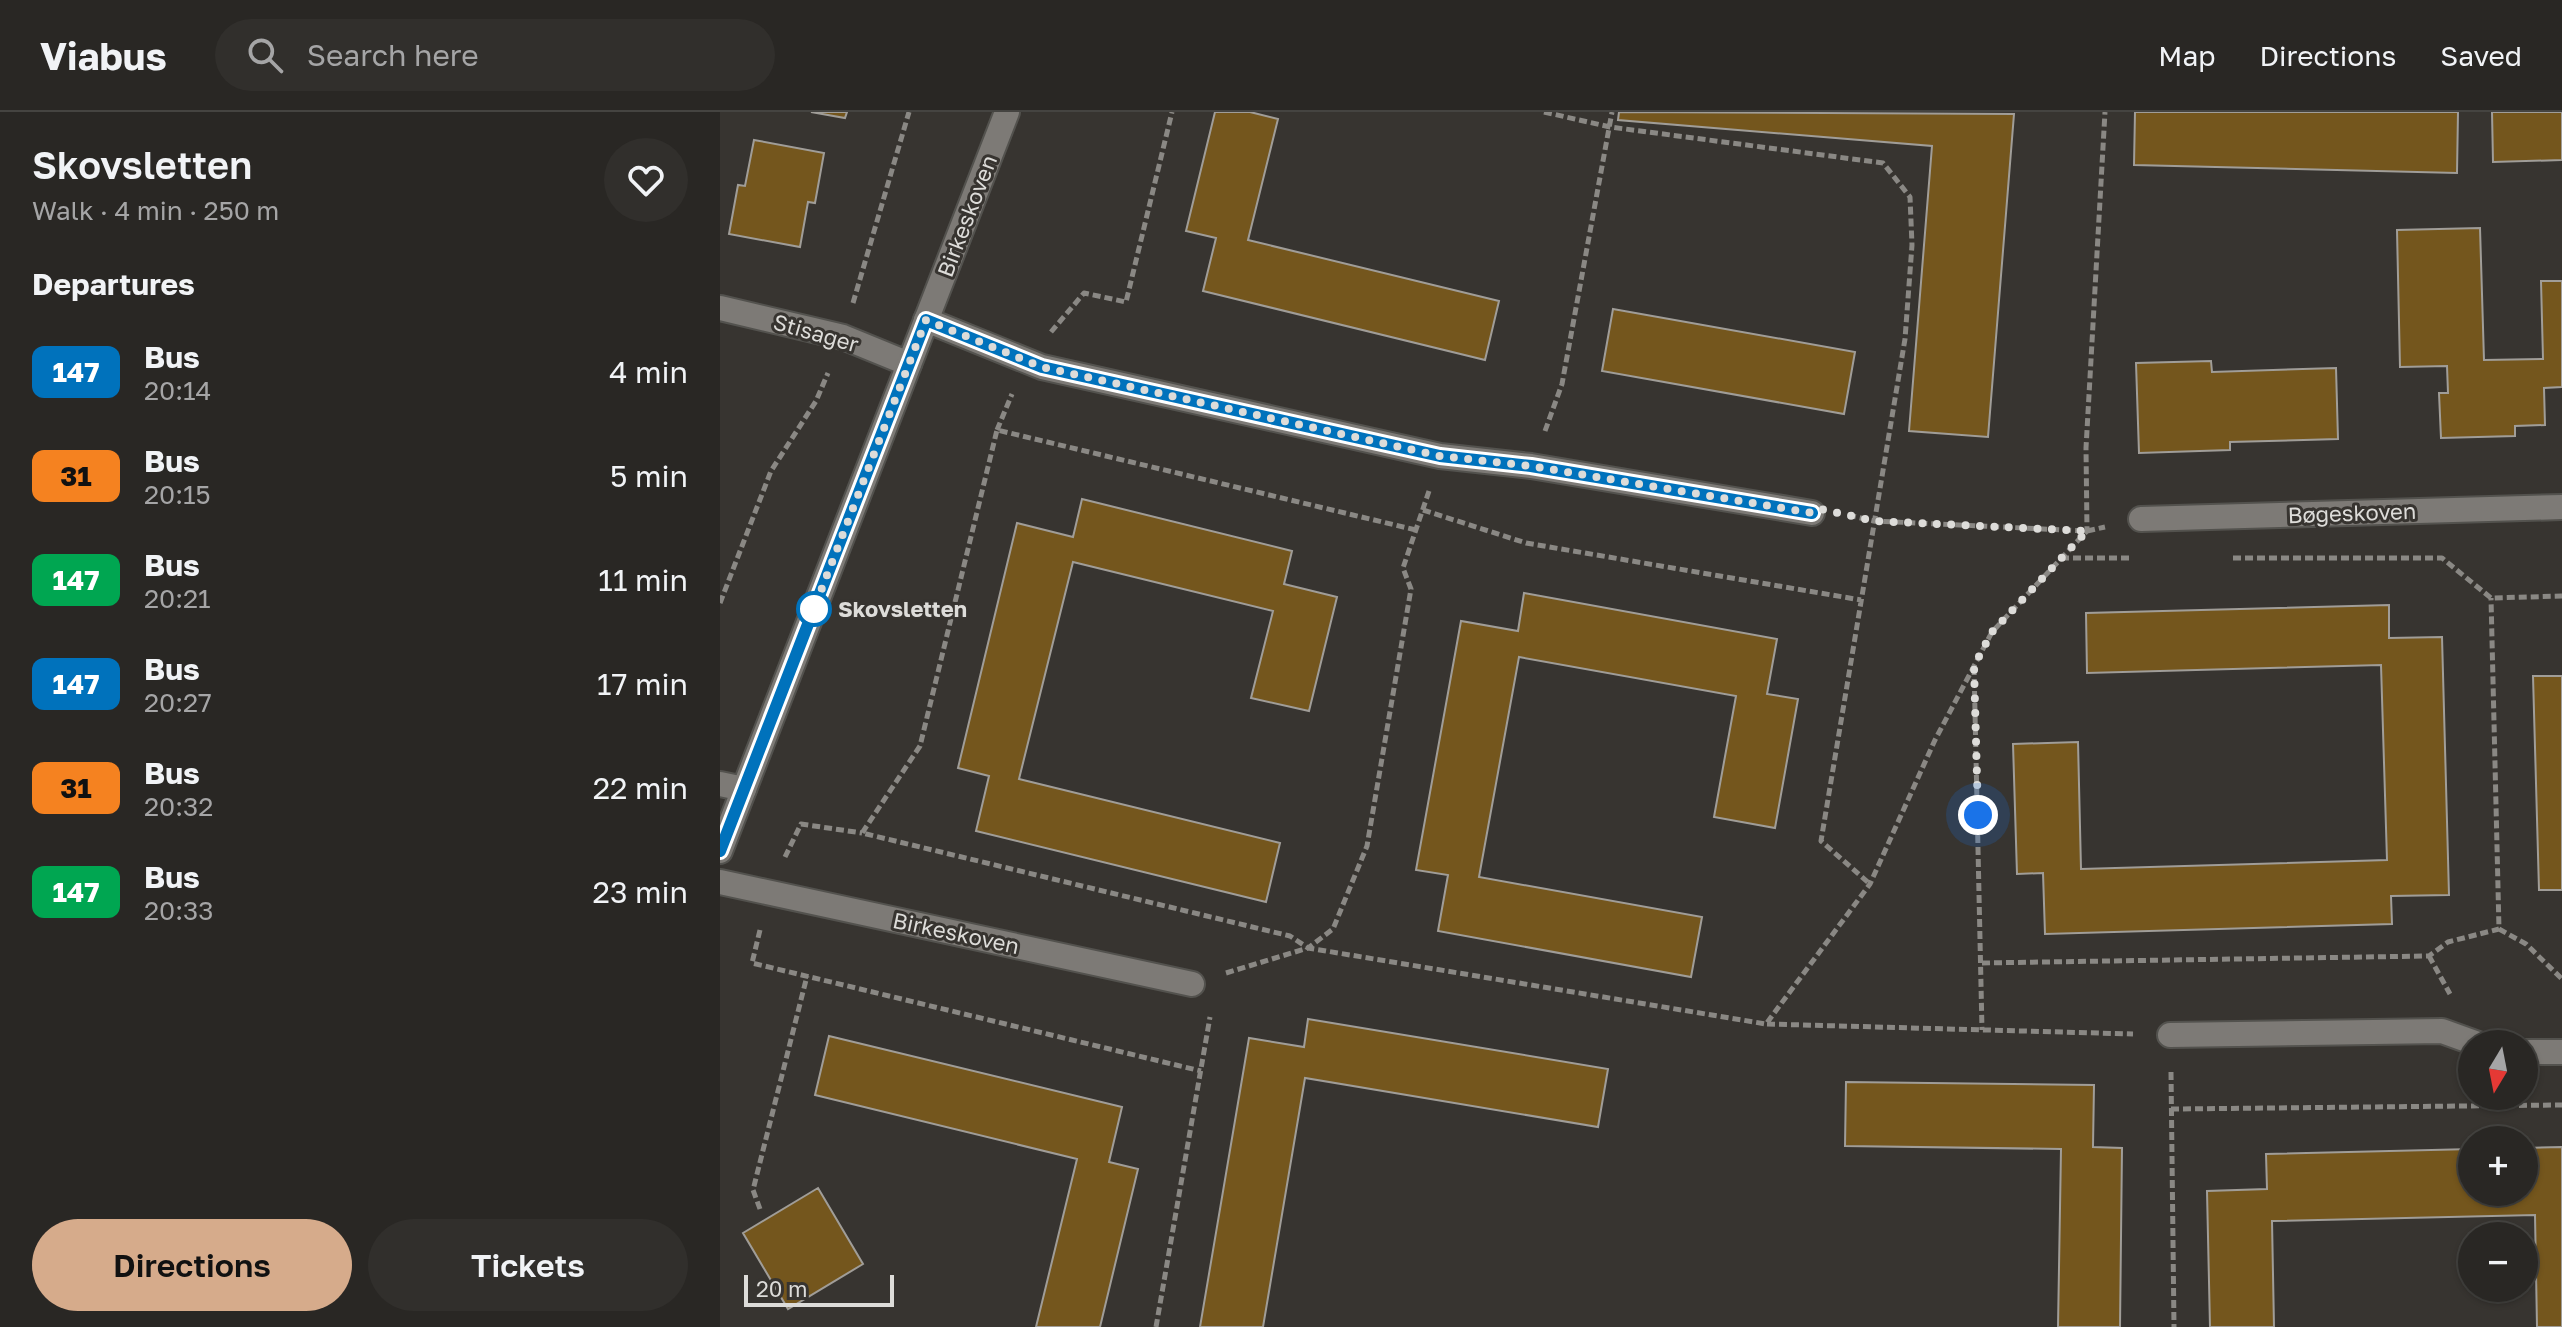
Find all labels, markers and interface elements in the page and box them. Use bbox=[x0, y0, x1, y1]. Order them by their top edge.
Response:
search box bbox=[215, 19, 775, 91]
text: Viabus bbox=[40, 33, 167, 78]
icon: search bbox=[243, 33, 287, 77]
text: Search here bbox=[307, 37, 479, 73]
text: Map bbox=[2158, 39, 2215, 72]
text: Directions bbox=[2259, 39, 2396, 72]
text: Saved bbox=[2440, 39, 2522, 72]
button: heart bbox=[604, 138, 688, 222]
text: Skovsletten bbox=[32, 142, 252, 187]
street label: Birkeskoven bbox=[931, 151, 1002, 281]
text: Walk · 4 min · 250 m bbox=[32, 195, 279, 226]
text: Departures bbox=[32, 266, 195, 302]
street label: Stisager bbox=[770, 308, 862, 358]
text: Bus bbox=[144, 339, 200, 375]
text: 4 min bbox=[609, 354, 688, 390]
text: 147 bbox=[52, 355, 100, 388]
text: 20:14 bbox=[144, 375, 211, 406]
text: Bus bbox=[144, 443, 200, 479]
text: 5 min bbox=[610, 458, 688, 494]
text: 31 bbox=[60, 459, 92, 492]
text: 20:15 bbox=[144, 479, 211, 510]
street label: Bøgeskoven bbox=[2287, 497, 2417, 528]
text: Bus bbox=[144, 547, 200, 583]
text: 11 min bbox=[598, 562, 688, 598]
text: 147 bbox=[52, 563, 100, 596]
text: 20:21 bbox=[144, 583, 211, 614]
marker: Skovsletten bbox=[797, 592, 831, 626]
place label: Skovsletten bbox=[838, 595, 967, 622]
text: Bus bbox=[144, 651, 200, 687]
text: 17 min bbox=[597, 666, 688, 702]
text: 147 bbox=[52, 667, 100, 700]
text: 20:27 bbox=[144, 687, 212, 718]
text: Bus bbox=[144, 755, 200, 791]
text: 22 min bbox=[593, 770, 688, 806]
text: 31 bbox=[60, 771, 92, 804]
text: 20:32 bbox=[144, 791, 213, 822]
your location bbox=[1958, 795, 1998, 835]
text: Bus bbox=[144, 859, 200, 895]
text: 23 min bbox=[593, 874, 688, 910]
text: 147 bbox=[52, 875, 100, 908]
text: 20:33 bbox=[144, 895, 213, 926]
street label: Birkeskoven bbox=[890, 906, 1022, 959]
north arrow bbox=[2458, 1030, 2538, 1110]
map controls bbox=[2458, 1030, 2538, 1302]
button: + bbox=[2458, 1126, 2538, 1206]
button: Directions bbox=[32, 1219, 352, 1311]
button: Tickets bbox=[368, 1219, 688, 1311]
button: − bbox=[2458, 1222, 2538, 1302]
scale bar bbox=[744, 1271, 894, 1307]
text: 20 m bbox=[756, 1275, 807, 1302]

